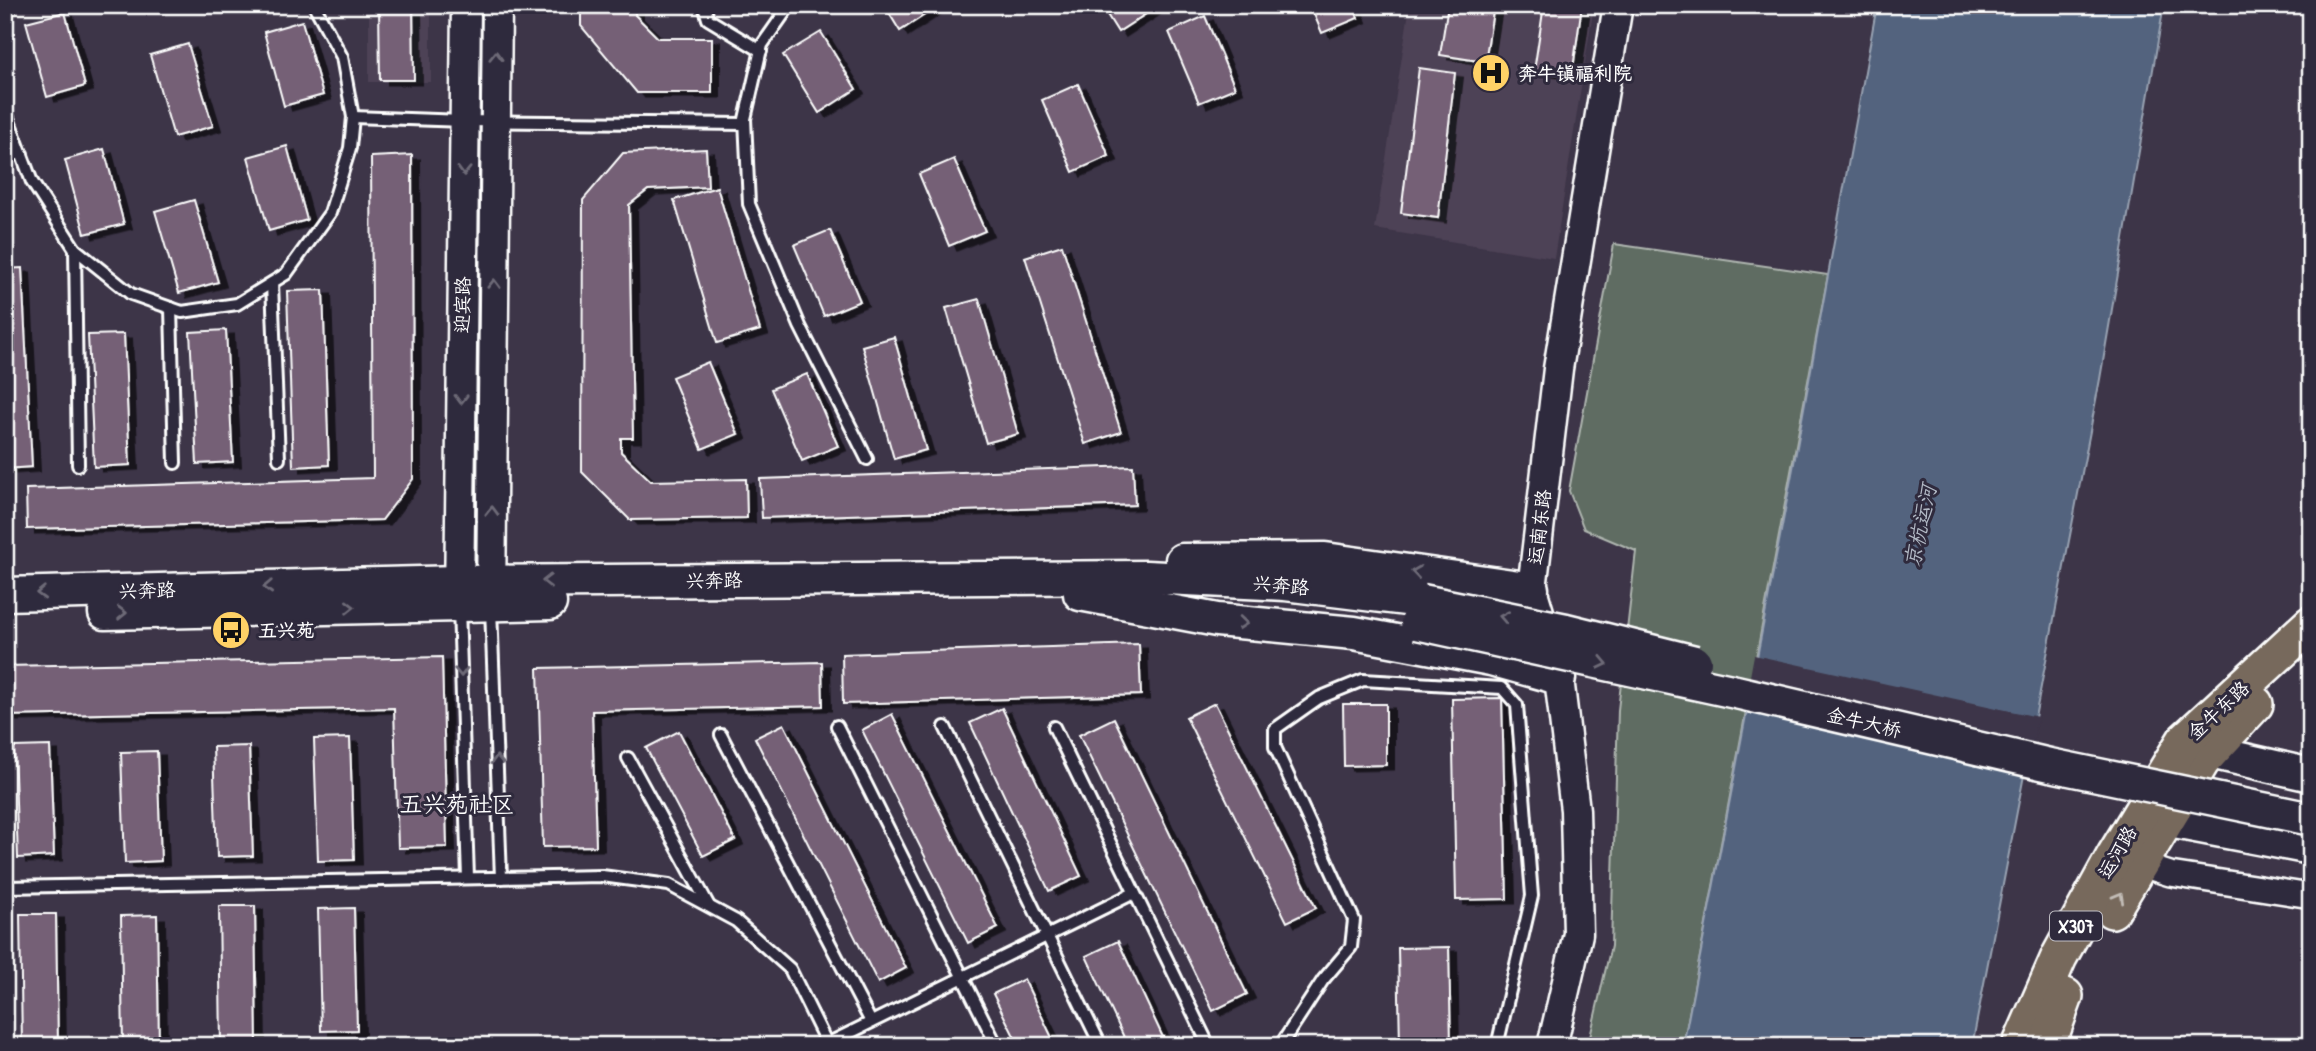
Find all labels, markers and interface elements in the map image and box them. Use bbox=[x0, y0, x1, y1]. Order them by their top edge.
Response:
one-way arrow bbox=[488, 50, 504, 61]
hospital icon: 奔牛镇福利院 bbox=[1470, 52, 1512, 94]
place label: 奔牛镇福利院 bbox=[1518, 60, 1632, 86]
one-way arrow bbox=[456, 167, 472, 177]
street label: 迎宾路 bbox=[449, 276, 475, 334]
one-way arrow bbox=[486, 278, 502, 288]
one-way arrow bbox=[453, 394, 469, 405]
water label: 京杭运河 bbox=[1897, 479, 1944, 570]
street label: 运南东路 bbox=[1521, 488, 1557, 566]
one-way arrow bbox=[484, 505, 500, 516]
one-way arrow bbox=[1410, 565, 1422, 580]
street label: 兴奔路 bbox=[685, 567, 743, 593]
street label: 兴奔路 bbox=[1251, 570, 1311, 600]
one-way arrow bbox=[541, 573, 552, 589]
street label: 兴奔路 bbox=[118, 576, 176, 604]
one-way arrow bbox=[262, 579, 273, 594]
one-way arrow bbox=[35, 585, 45, 601]
one-way arrow bbox=[345, 599, 356, 614]
one-way arrow bbox=[117, 605, 128, 620]
bus stop icon: 五兴苑 bbox=[210, 609, 252, 651]
one-way arrow bbox=[1498, 611, 1510, 626]
one-way arrow bbox=[1238, 615, 1249, 630]
place label: 五兴苑 bbox=[258, 617, 315, 643]
one-way arrow bbox=[1597, 655, 1609, 670]
one-way arrow bbox=[454, 667, 469, 678]
street label: 金牛东路 bbox=[2181, 675, 2255, 745]
street label: 金牛大桥 bbox=[1824, 701, 1904, 743]
one-way arrow bbox=[489, 755, 504, 766]
district label: 五兴苑社区 bbox=[400, 788, 515, 819]
street label: 运河路 bbox=[2091, 821, 2143, 883]
one-way arrow bbox=[2111, 892, 2125, 904]
road number: X307 bbox=[2050, 911, 2102, 940]

